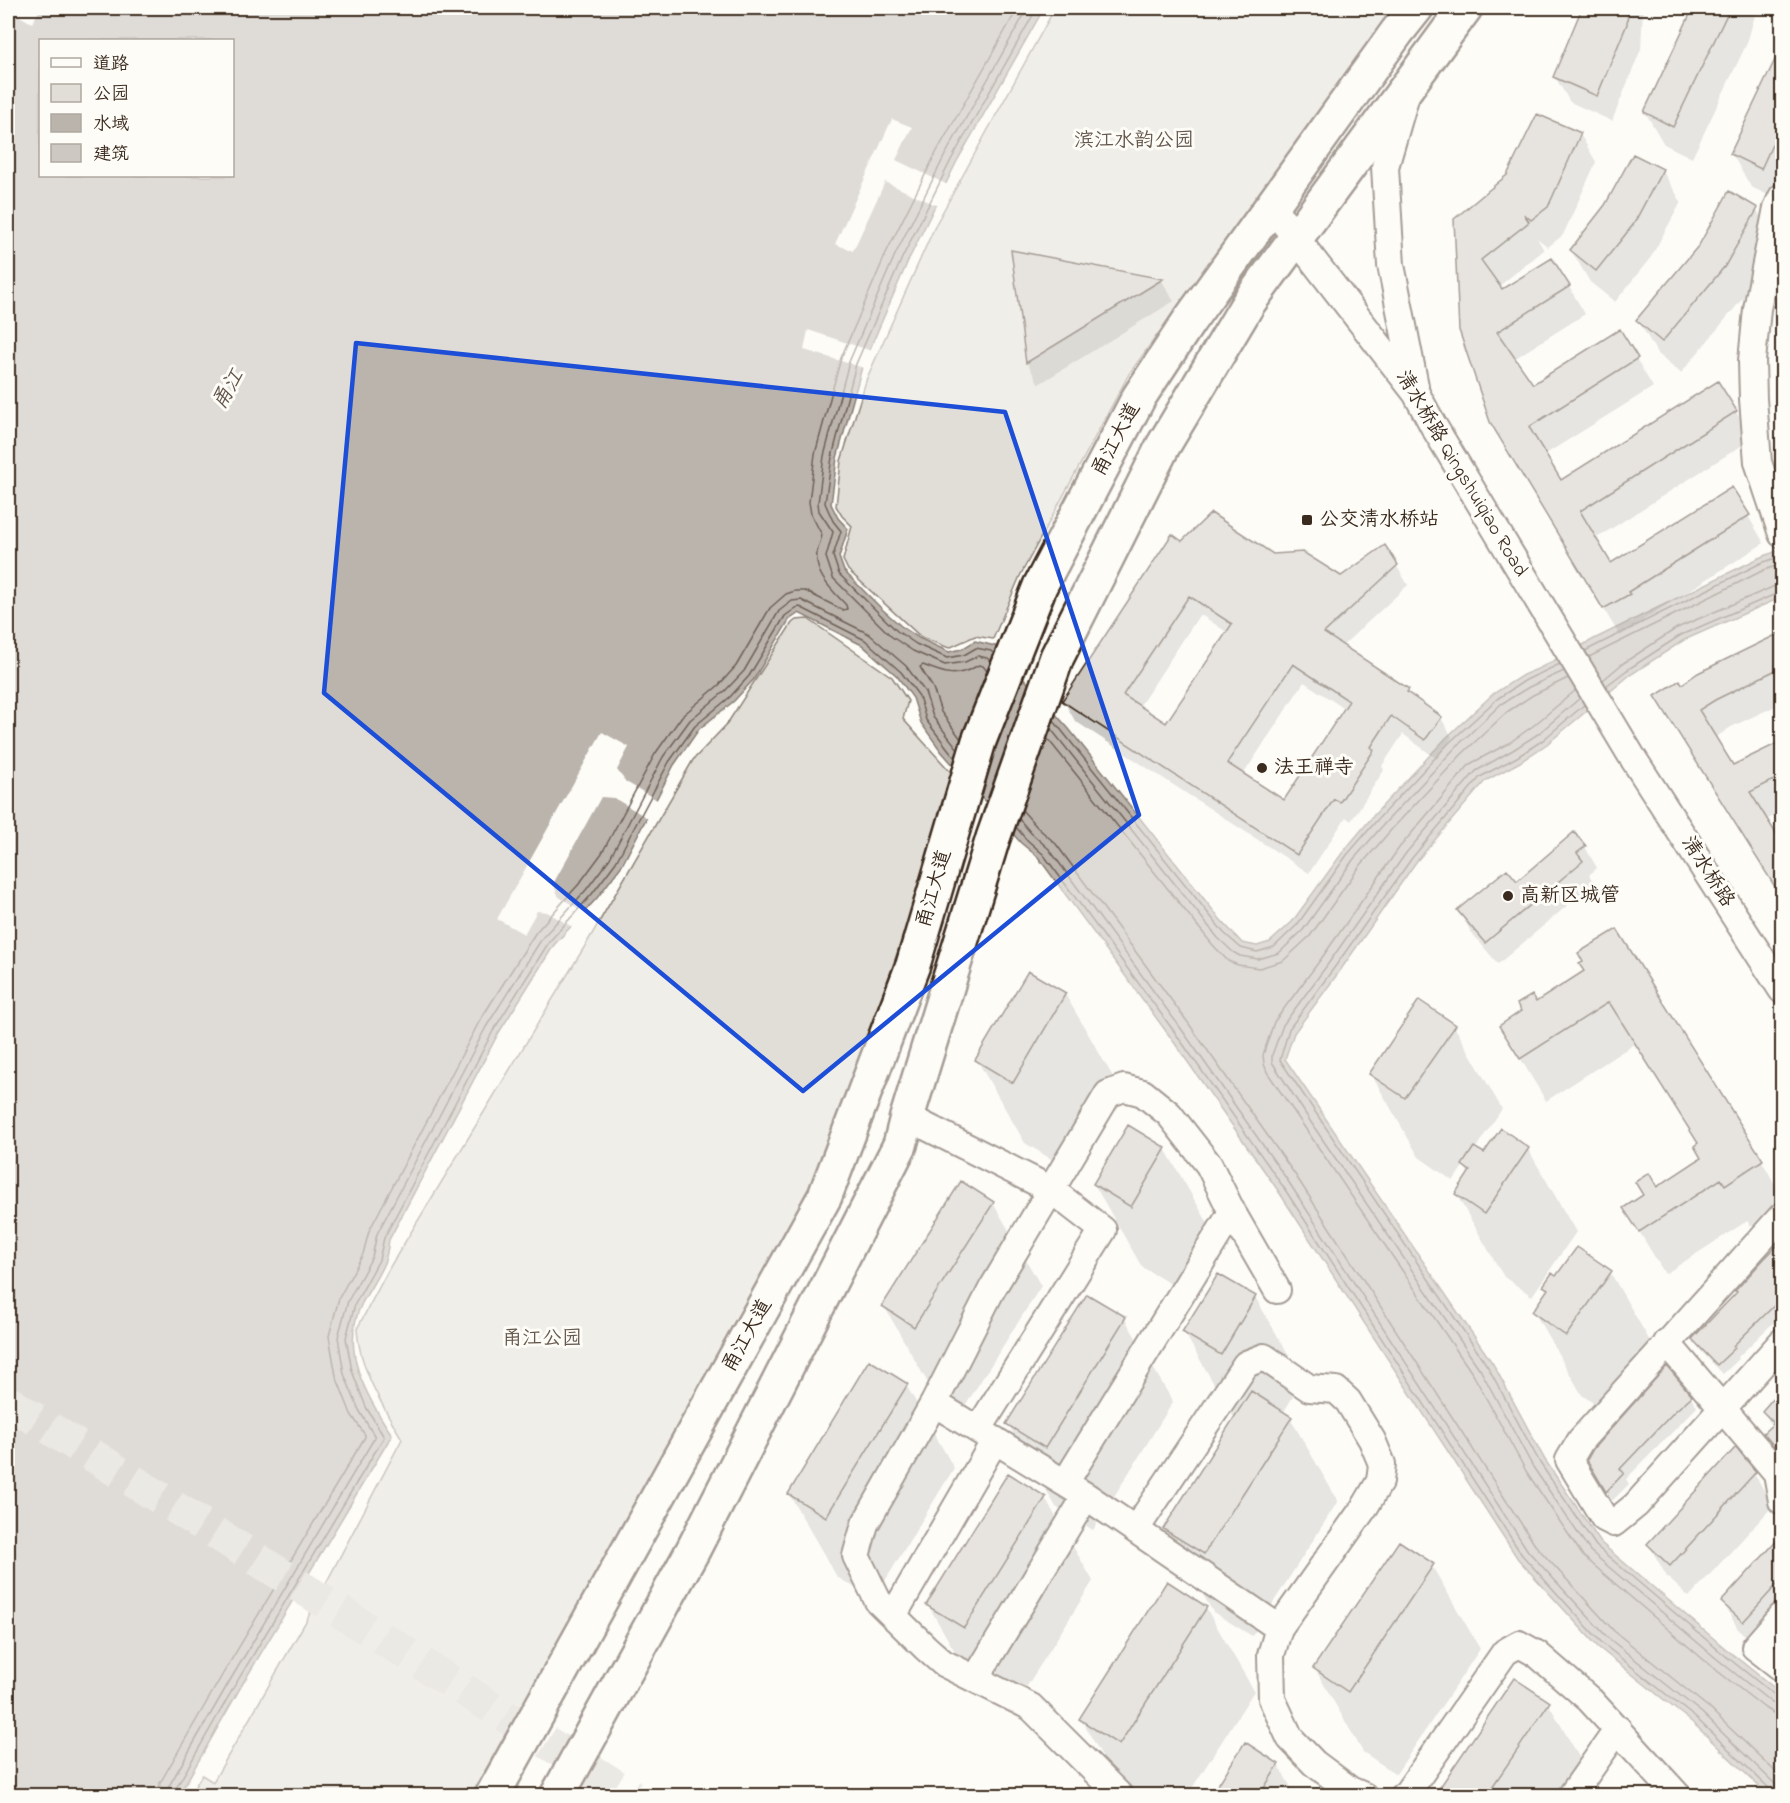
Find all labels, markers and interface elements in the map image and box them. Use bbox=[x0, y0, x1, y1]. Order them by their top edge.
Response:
legend bbox=[39, 39, 234, 177]
text: 道路 bbox=[93, 52, 129, 78]
text: 公园 bbox=[93, 82, 129, 108]
text: 水域 bbox=[93, 112, 129, 138]
park label: 滨江水韵公园 bbox=[1074, 127, 1194, 156]
text: 建筑 bbox=[93, 142, 129, 168]
water label: 甬江 bbox=[206, 363, 253, 416]
street label: 清水桥路 Qingshuiqiao Road bbox=[1387, 365, 1534, 583]
street label: 甬江大道 bbox=[1085, 398, 1149, 482]
place label: 公交清水桥站 bbox=[1319, 506, 1439, 535]
marker: 公交清水桥站 bbox=[1300, 513, 1314, 527]
place label: 法王禅寺 bbox=[1274, 754, 1354, 783]
marker: 法王禅寺 bbox=[1255, 761, 1269, 775]
street label: 清水桥路 bbox=[1673, 831, 1741, 914]
street label: 甬江大道 bbox=[910, 847, 960, 931]
place label: 高新区城管 bbox=[1520, 882, 1620, 911]
marker: 高新区城管 bbox=[1501, 889, 1515, 903]
street label: 甬江大道 bbox=[716, 1294, 780, 1378]
park label: 甬江公园 bbox=[502, 1325, 582, 1354]

